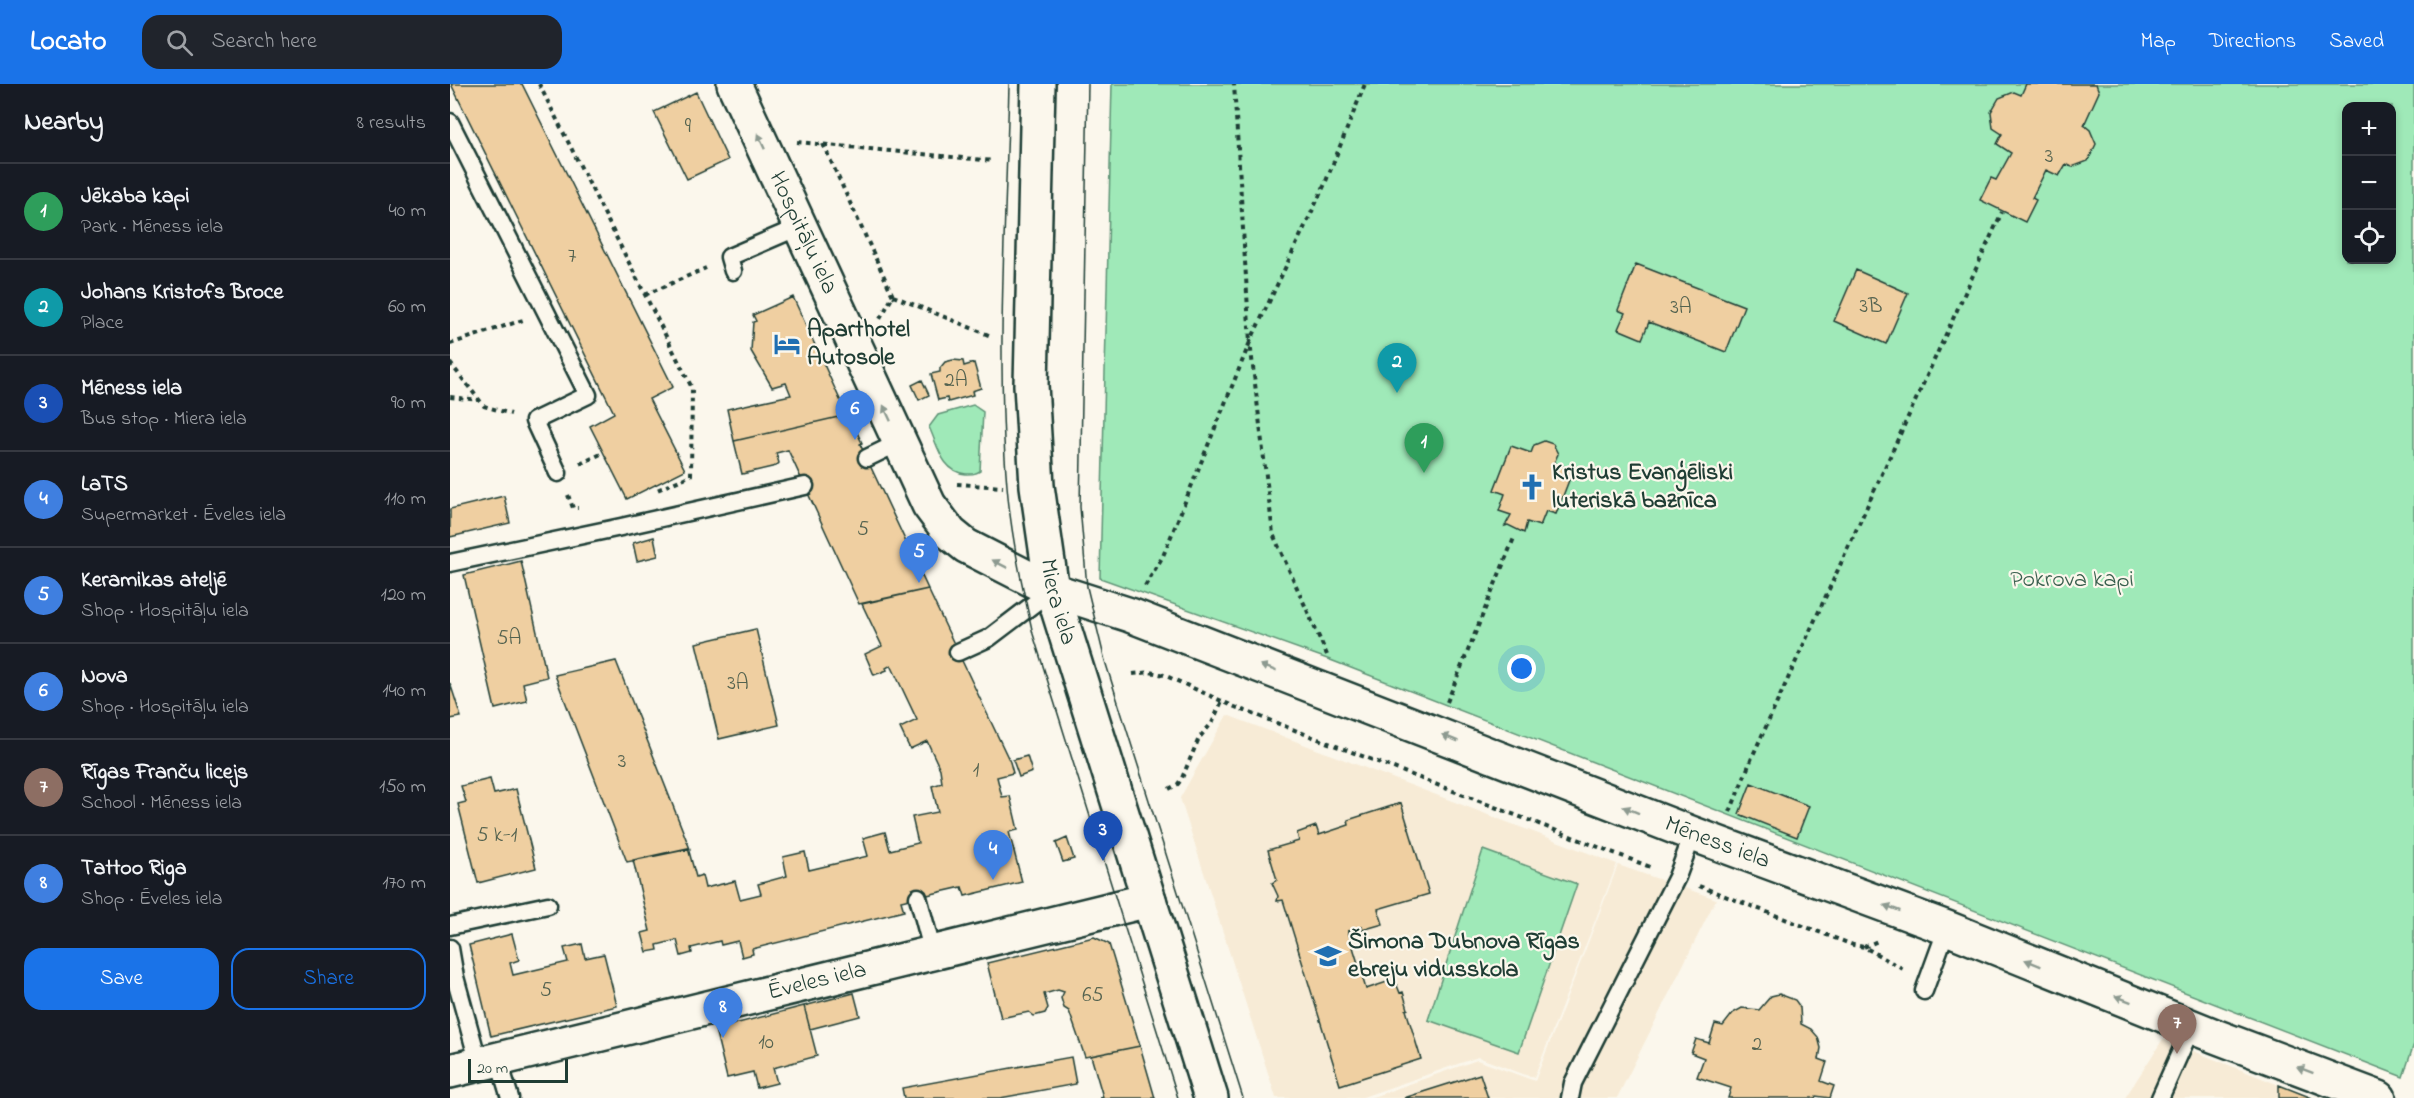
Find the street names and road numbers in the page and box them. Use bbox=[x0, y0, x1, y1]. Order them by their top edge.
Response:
street label: Hospitāļu iela bbox=[759, 166, 847, 300]
street label: Miera iela bbox=[1030, 556, 1086, 649]
street label: Mēness iela bbox=[1659, 807, 1775, 879]
street label: Ēveles iela bbox=[764, 952, 870, 1010]

